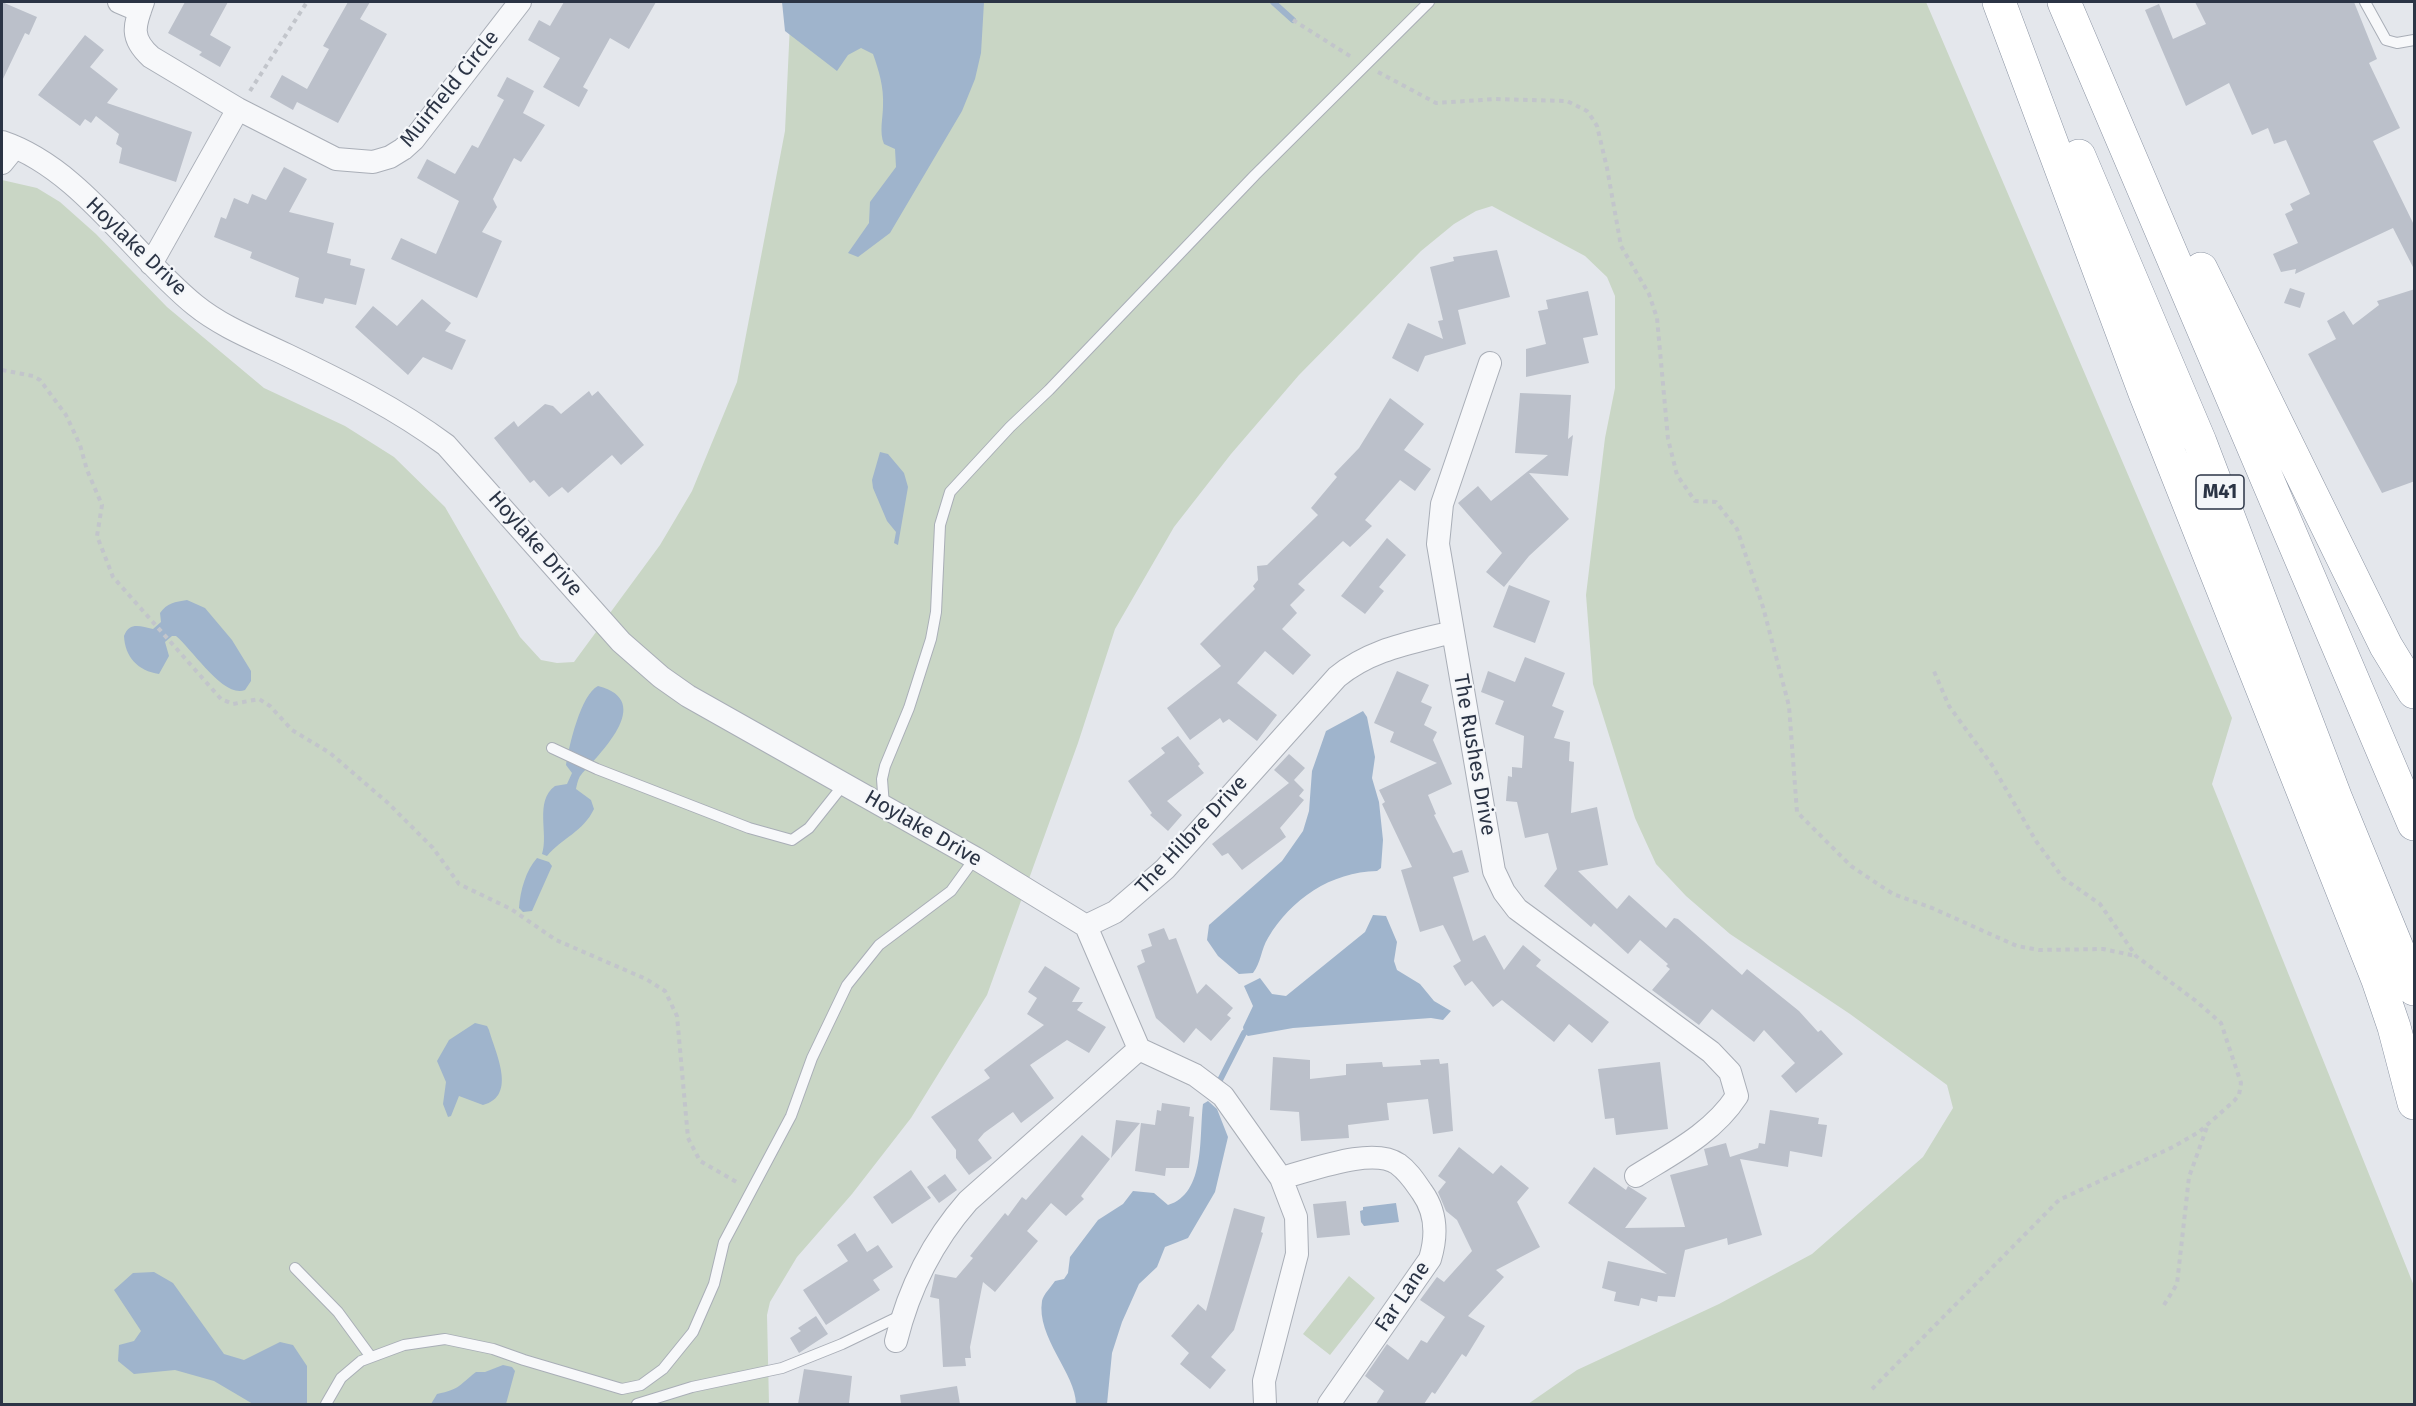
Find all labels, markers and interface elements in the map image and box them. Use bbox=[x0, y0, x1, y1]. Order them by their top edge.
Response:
street label: Muirfield Circle bbox=[395, 26, 505, 152]
street label: Hoylake Drive bbox=[80, 192, 192, 302]
road number: M41 bbox=[2196, 475, 2244, 509]
street label: Hoylake Drive bbox=[482, 486, 588, 602]
street label: The Rushes Drive bbox=[1447, 672, 1501, 838]
street label: The Hilbre Drive bbox=[1131, 771, 1253, 899]
street label: Hoylake Drive bbox=[860, 785, 986, 873]
street label: Far Lane bbox=[1370, 1257, 1436, 1337]

